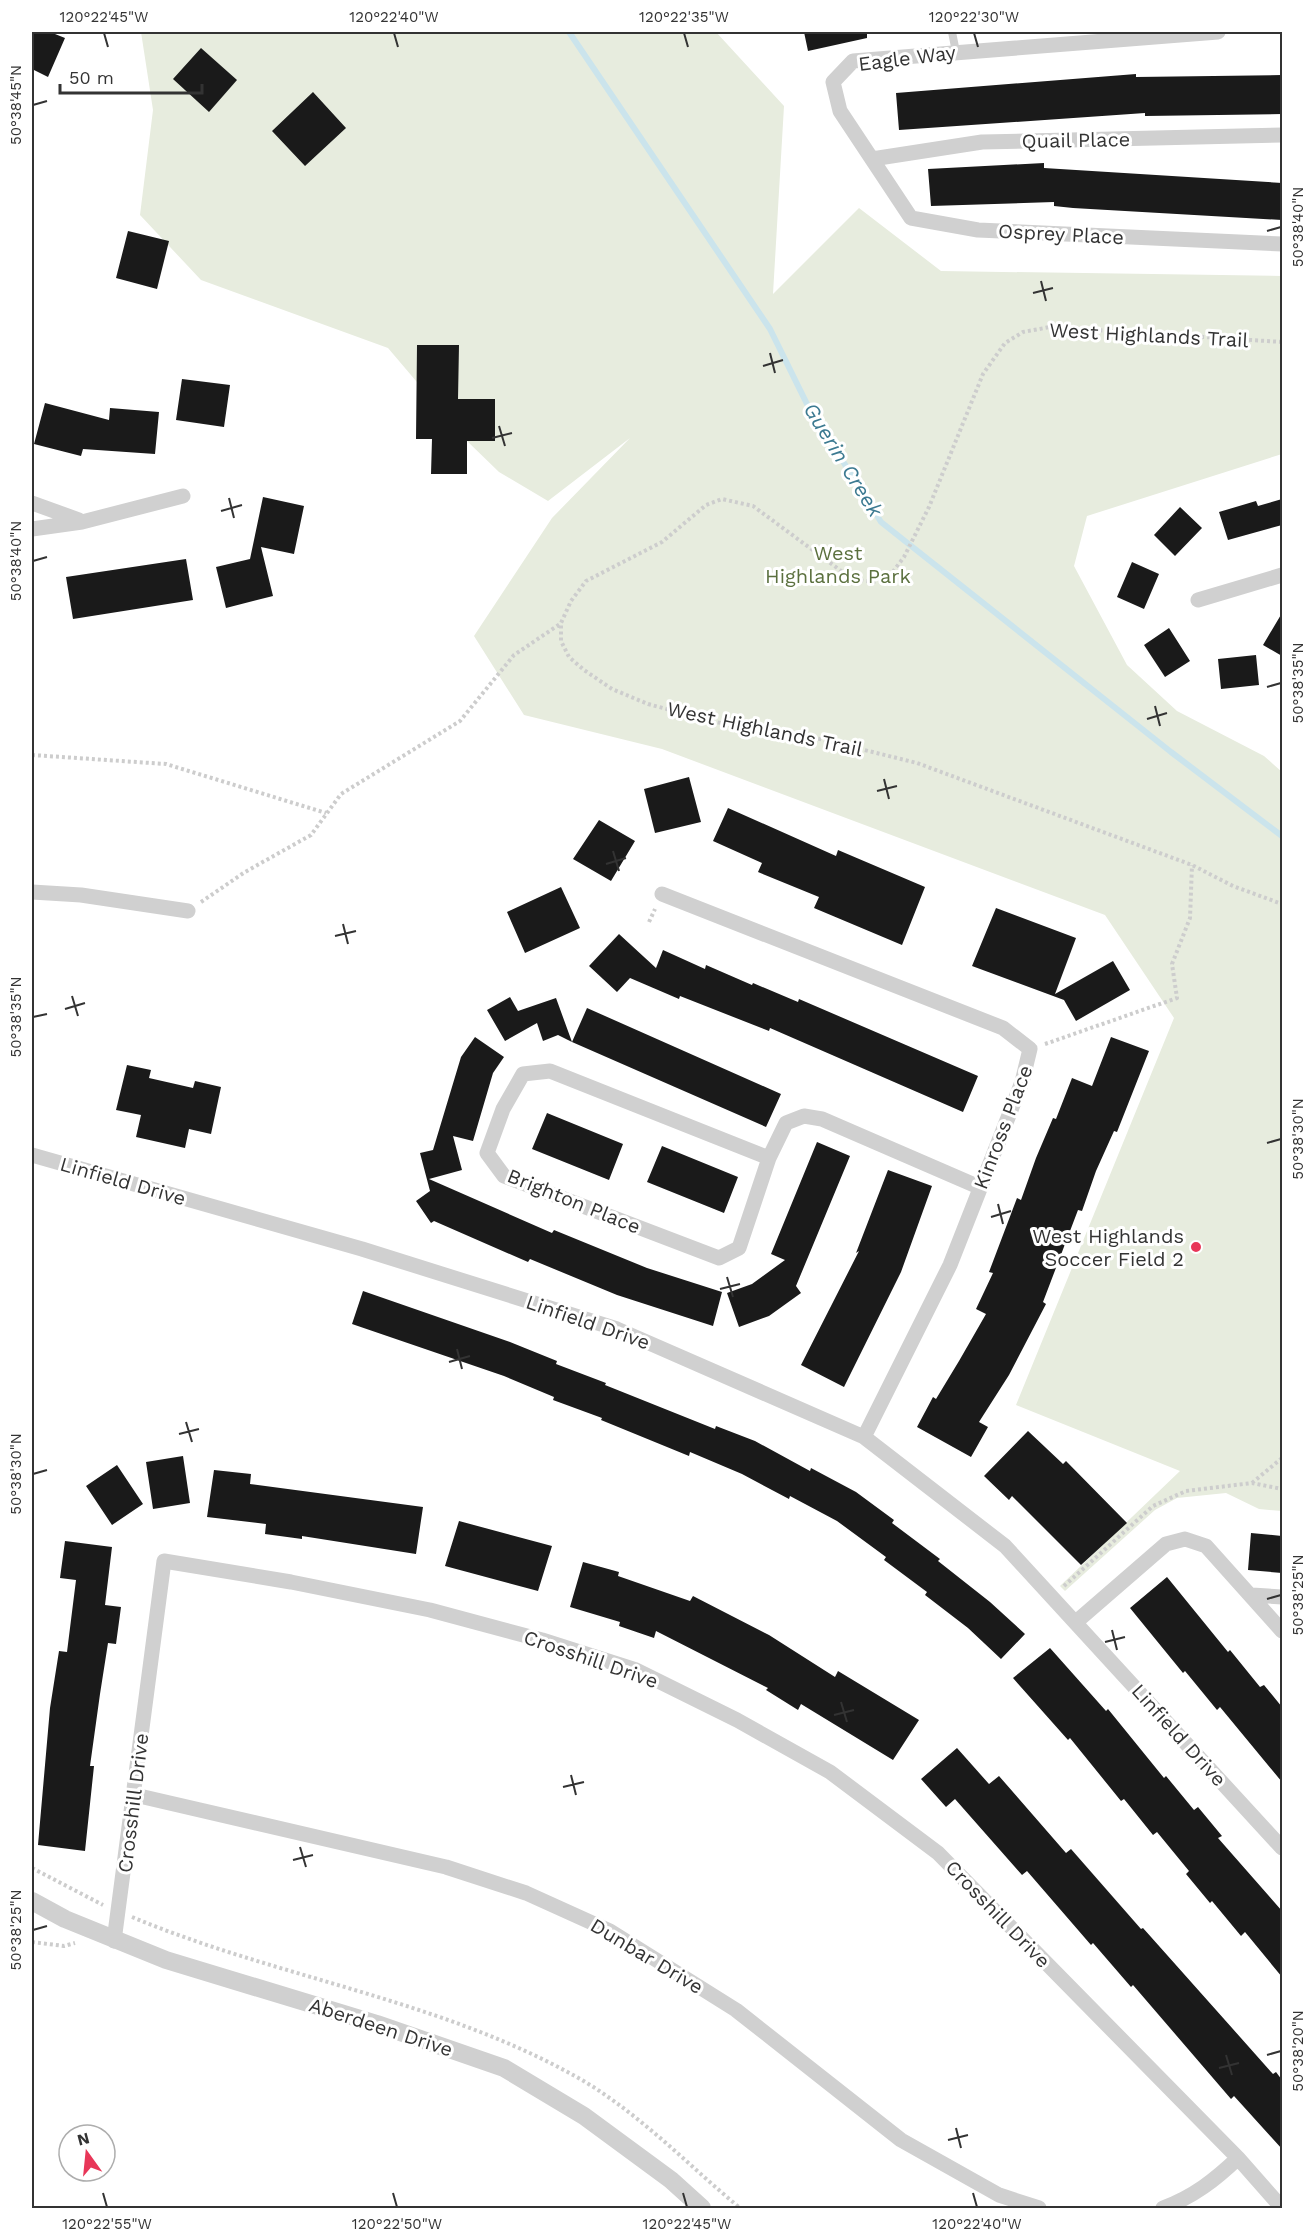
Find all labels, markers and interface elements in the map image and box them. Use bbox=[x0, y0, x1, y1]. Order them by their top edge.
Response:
text: 120°22'45"W bbox=[60, 8, 148, 26]
text: 120°22'40"W bbox=[349, 8, 439, 26]
text: 120°22'35"W bbox=[639, 8, 729, 26]
text: 120°22'30"W bbox=[929, 8, 1019, 26]
street label: Eagle Way bbox=[857, 40, 958, 76]
scale bar bbox=[60, 57, 202, 95]
text: 50°38'45"N bbox=[7, 65, 25, 145]
text: 50 m bbox=[69, 67, 114, 88]
street label: Quail Place bbox=[1022, 127, 1130, 153]
text: 50°38'40"N bbox=[1289, 187, 1307, 267]
street label: Osprey Place bbox=[997, 219, 1125, 249]
street label: West Highlands Trail bbox=[1049, 318, 1249, 352]
water label: Guerin Creek bbox=[798, 398, 889, 522]
text: 50°38'40"N bbox=[7, 521, 25, 601]
park label: West Highlands Park bbox=[765, 541, 911, 588]
text: 50°38'35"N bbox=[1289, 643, 1307, 724]
street label: West Highlands Trail bbox=[665, 697, 865, 761]
text: 50°38'35"N bbox=[7, 977, 25, 1058]
street label: Kinross Place bbox=[968, 1062, 1038, 1192]
text: 50°38'30"N bbox=[1289, 1098, 1307, 1180]
street label: Linfield Drive bbox=[57, 1152, 189, 1210]
street label: Brighton Place bbox=[504, 1163, 644, 1239]
place label: West Highlands Soccer Field 2 bbox=[1032, 1224, 1184, 1271]
marker: West Highlands Soccer Field 2 bbox=[1189, 1240, 1203, 1254]
street label: Linfield Drive bbox=[523, 1290, 653, 1354]
text: 50°38'30"N bbox=[7, 1433, 25, 1515]
text: 50°38'25"N bbox=[1289, 1555, 1307, 1636]
street label: Crosshill Drive bbox=[521, 1625, 661, 1693]
street label: Linfield Drive bbox=[1127, 1679, 1231, 1791]
street label: Crosshill Drive bbox=[113, 1732, 153, 1874]
street label: Crosshill Drive bbox=[941, 1855, 1055, 1973]
text: 50°38'25"N bbox=[7, 1890, 25, 1971]
street label: Dunbar Drive bbox=[586, 1913, 708, 1999]
street label: Aberdeen Drive bbox=[306, 1992, 456, 2062]
text: 50°38'20"N bbox=[1289, 2010, 1307, 2092]
north arrow bbox=[57, 2123, 117, 2183]
text: N bbox=[75, 2128, 91, 2150]
text: 120°22'55"W bbox=[62, 2215, 152, 2233]
text: 120°22'50"W bbox=[352, 2215, 442, 2233]
text: 120°22'45"W bbox=[643, 2215, 731, 2233]
text: 120°22'40"W bbox=[932, 2215, 1022, 2233]

